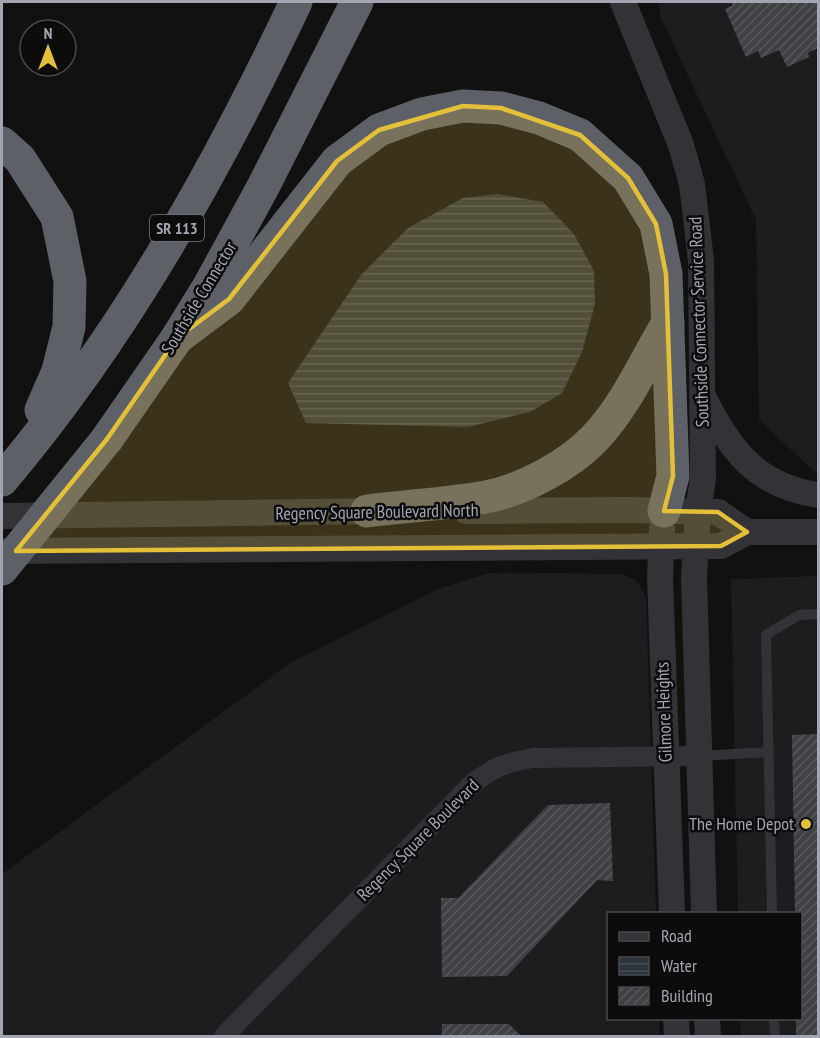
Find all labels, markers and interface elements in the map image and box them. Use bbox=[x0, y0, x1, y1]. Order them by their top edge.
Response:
north arrow bbox=[18, 18, 78, 78]
text: N bbox=[44, 23, 52, 43]
road number: SR 113 bbox=[150, 215, 204, 241]
street label: Southside Connector Service Road bbox=[683, 216, 714, 428]
street label: Southside Connector bbox=[156, 237, 241, 358]
street label: Regency Square Boulevard North bbox=[275, 498, 479, 525]
street label: Gilmore Heights bbox=[650, 661, 677, 763]
street label: Regency Square Boulevard bbox=[352, 774, 484, 906]
place label: The Home Depot bbox=[689, 812, 794, 835]
marker: The Home Depot bbox=[799, 817, 813, 831]
legend bbox=[607, 912, 802, 1020]
text: Road bbox=[661, 924, 692, 947]
text: Water bbox=[661, 954, 697, 977]
text: Building bbox=[661, 984, 713, 1007]

